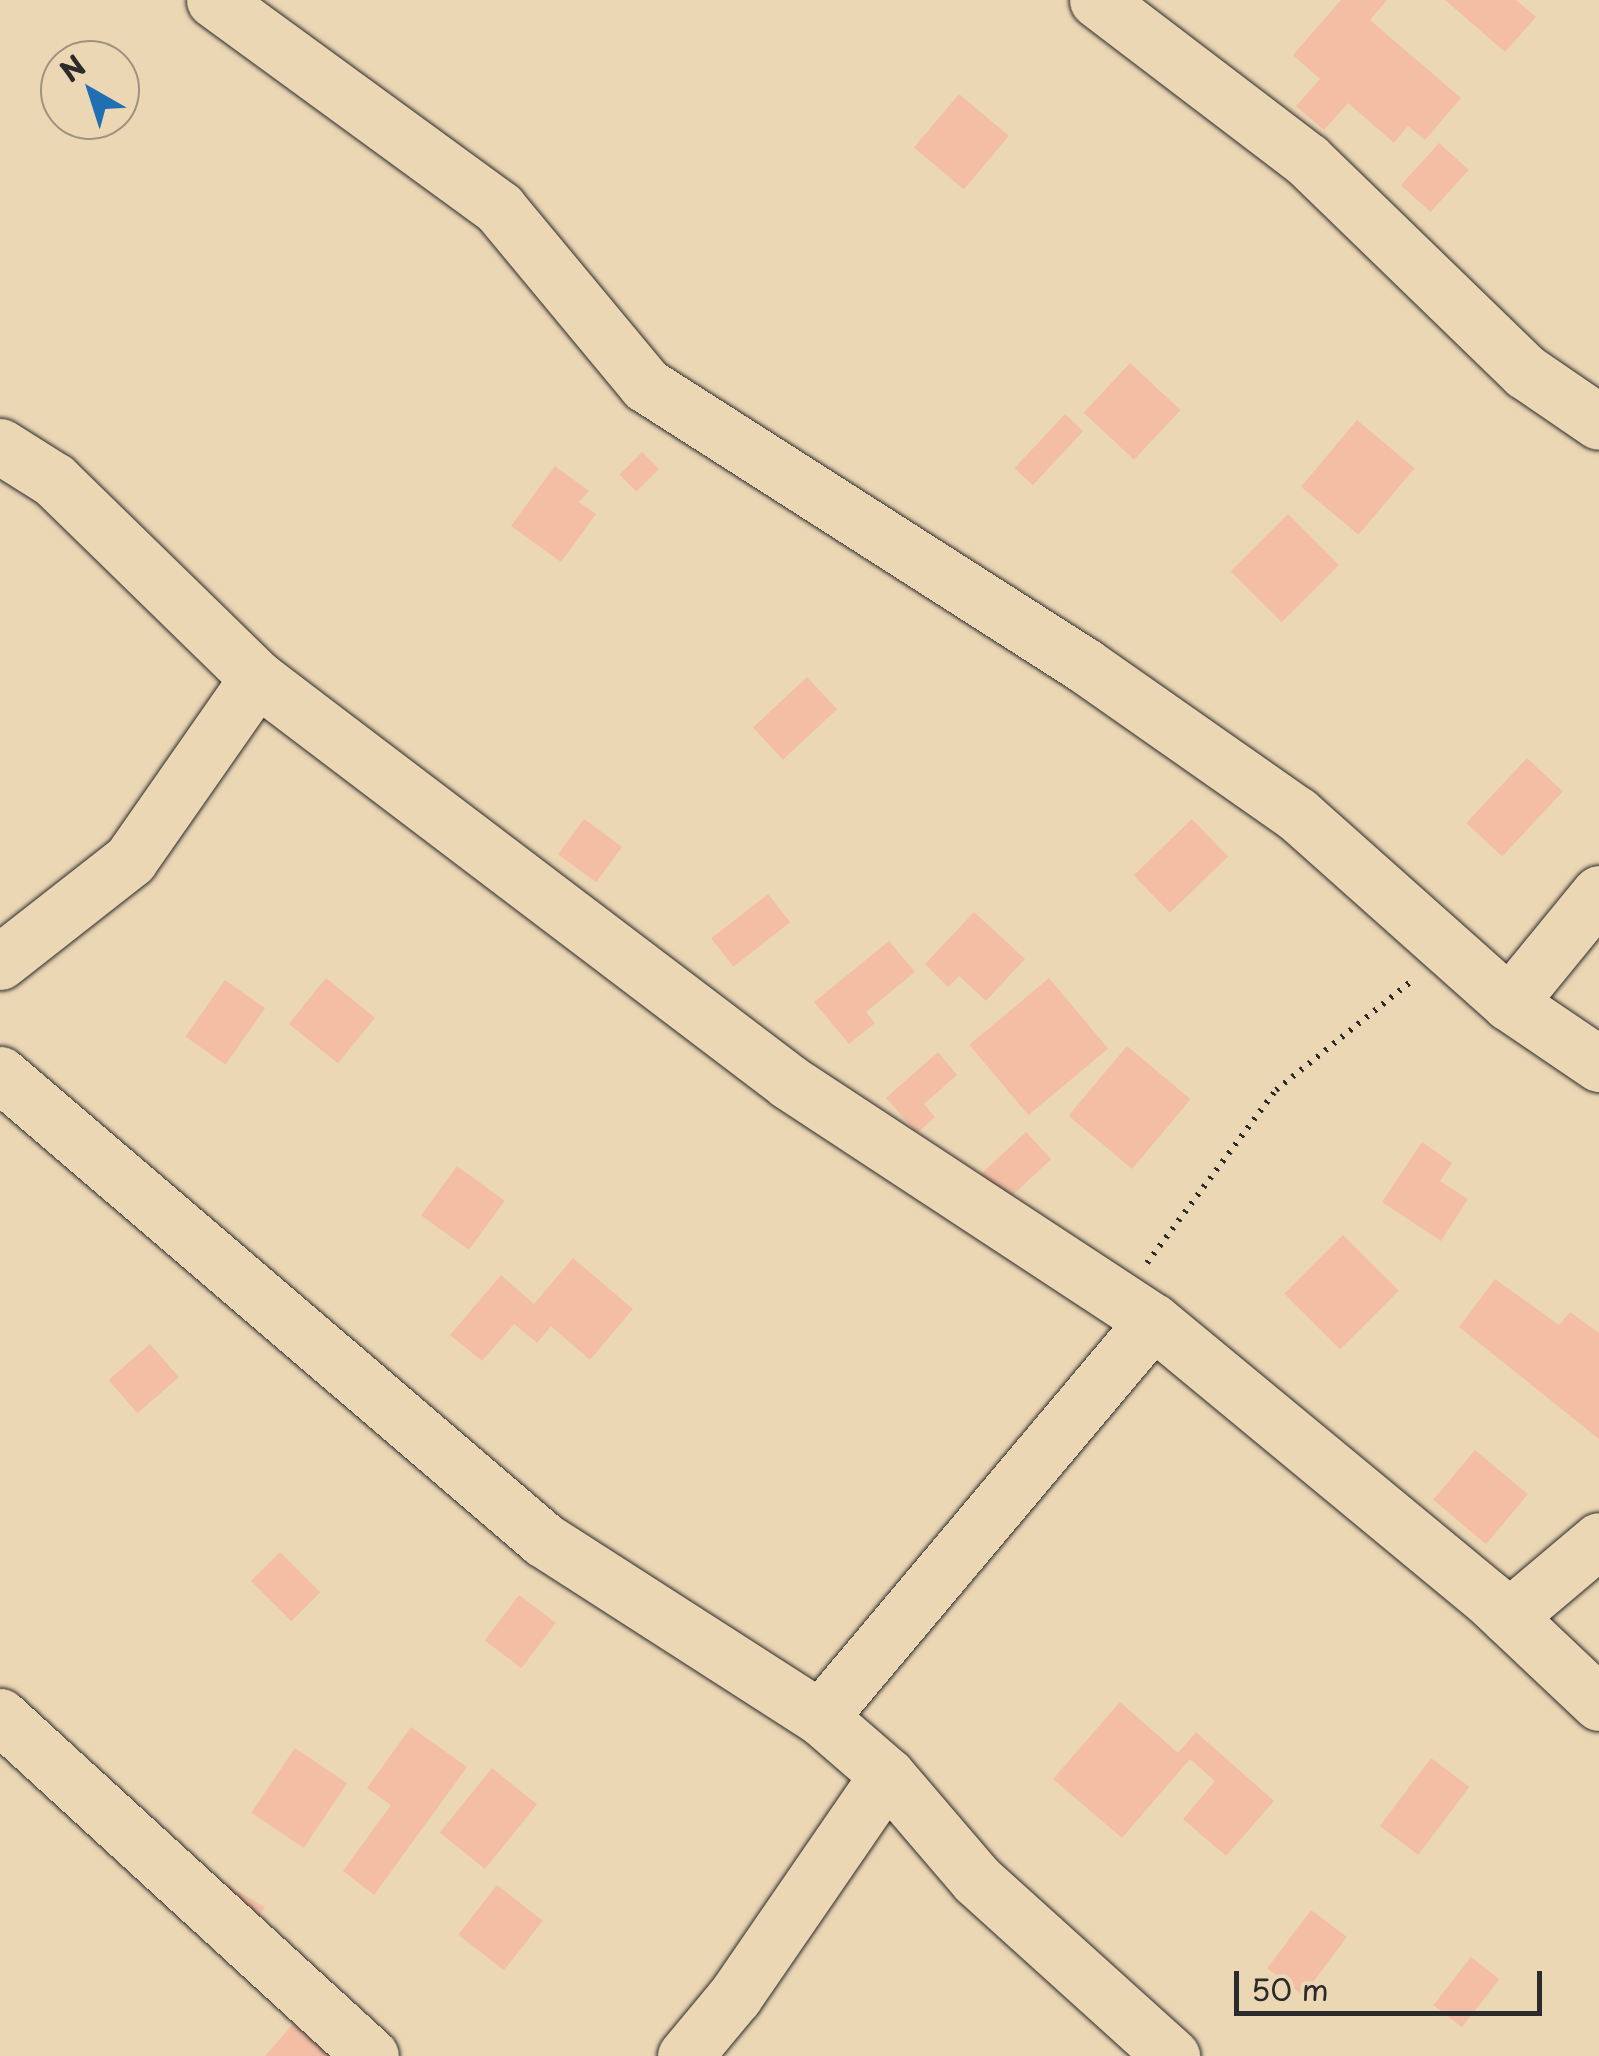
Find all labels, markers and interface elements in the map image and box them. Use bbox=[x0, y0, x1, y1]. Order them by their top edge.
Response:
north arrow bbox=[40, 40, 140, 140]
text: N bbox=[50, 44, 94, 92]
scale bar bbox=[1239, 1951, 1546, 2013]
text: 50 m bbox=[1251, 1966, 1329, 2011]

